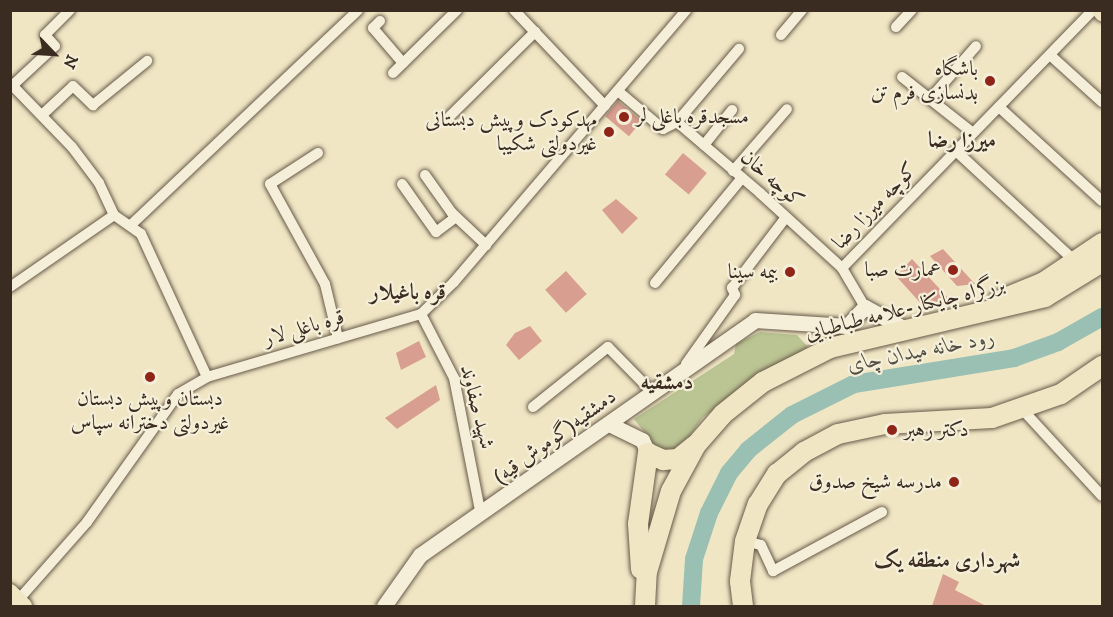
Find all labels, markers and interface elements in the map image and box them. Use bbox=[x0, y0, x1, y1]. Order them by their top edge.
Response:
north arrow bbox=[24, 24, 84, 84]
text: N bbox=[58, 51, 82, 72]
place label: باشگاه بدنسازی فرم تن bbox=[871, 56, 978, 106]
marker: باشگاه بدنسازی فرم تن bbox=[983, 74, 997, 88]
place label: مسجدقره باغلی لر bbox=[636, 104, 749, 130]
place label: مهدکودک وپیش دبستانی غیردولتی شکیبا bbox=[425, 107, 597, 157]
marker: مسجدقره باغلی لر bbox=[617, 110, 631, 124]
marker: مهدکودک وپیش دبستانی غیردولتی شکیبا bbox=[602, 125, 616, 139]
district label: میرزا رضا bbox=[928, 128, 996, 154]
street label: کوچه خان bbox=[735, 145, 809, 213]
street label: کوچه میرزا رضا bbox=[827, 157, 923, 255]
place label: عمارت صبا bbox=[864, 257, 941, 283]
place label: بیمه سینا bbox=[728, 259, 778, 285]
marker: عمارت صبا bbox=[946, 263, 960, 277]
marker: بیمه سینا bbox=[783, 265, 797, 279]
street label: بزرگراه چایکنار-علامه طباطبایی bbox=[803, 272, 1007, 346]
district label: قره باغیلار bbox=[370, 280, 446, 306]
street label: قره باغلی لار bbox=[261, 304, 347, 352]
water label: رود خانه میدان چای bbox=[845, 324, 997, 378]
street label: شهید صفاوند bbox=[454, 362, 500, 452]
marker: دبستان وپیش دبستان غیردولتی دخترانه سپاس bbox=[143, 370, 157, 384]
district label: دمشقیه bbox=[641, 370, 693, 396]
street label: دمشقیه(گوموش قیه) bbox=[489, 384, 621, 490]
place label: دبستان وپیش دبستان غیردولتی دخترانه سپاس bbox=[71, 386, 229, 436]
place label: دکتر رهبر bbox=[904, 417, 969, 443]
marker: دکتر رهبر bbox=[885, 423, 899, 437]
place label: مدرسه شیخ صدوق bbox=[809, 469, 942, 495]
marker: مدرسه شیخ صدوق bbox=[947, 475, 961, 489]
district label: شهرداری منطقه یک bbox=[874, 548, 1020, 574]

